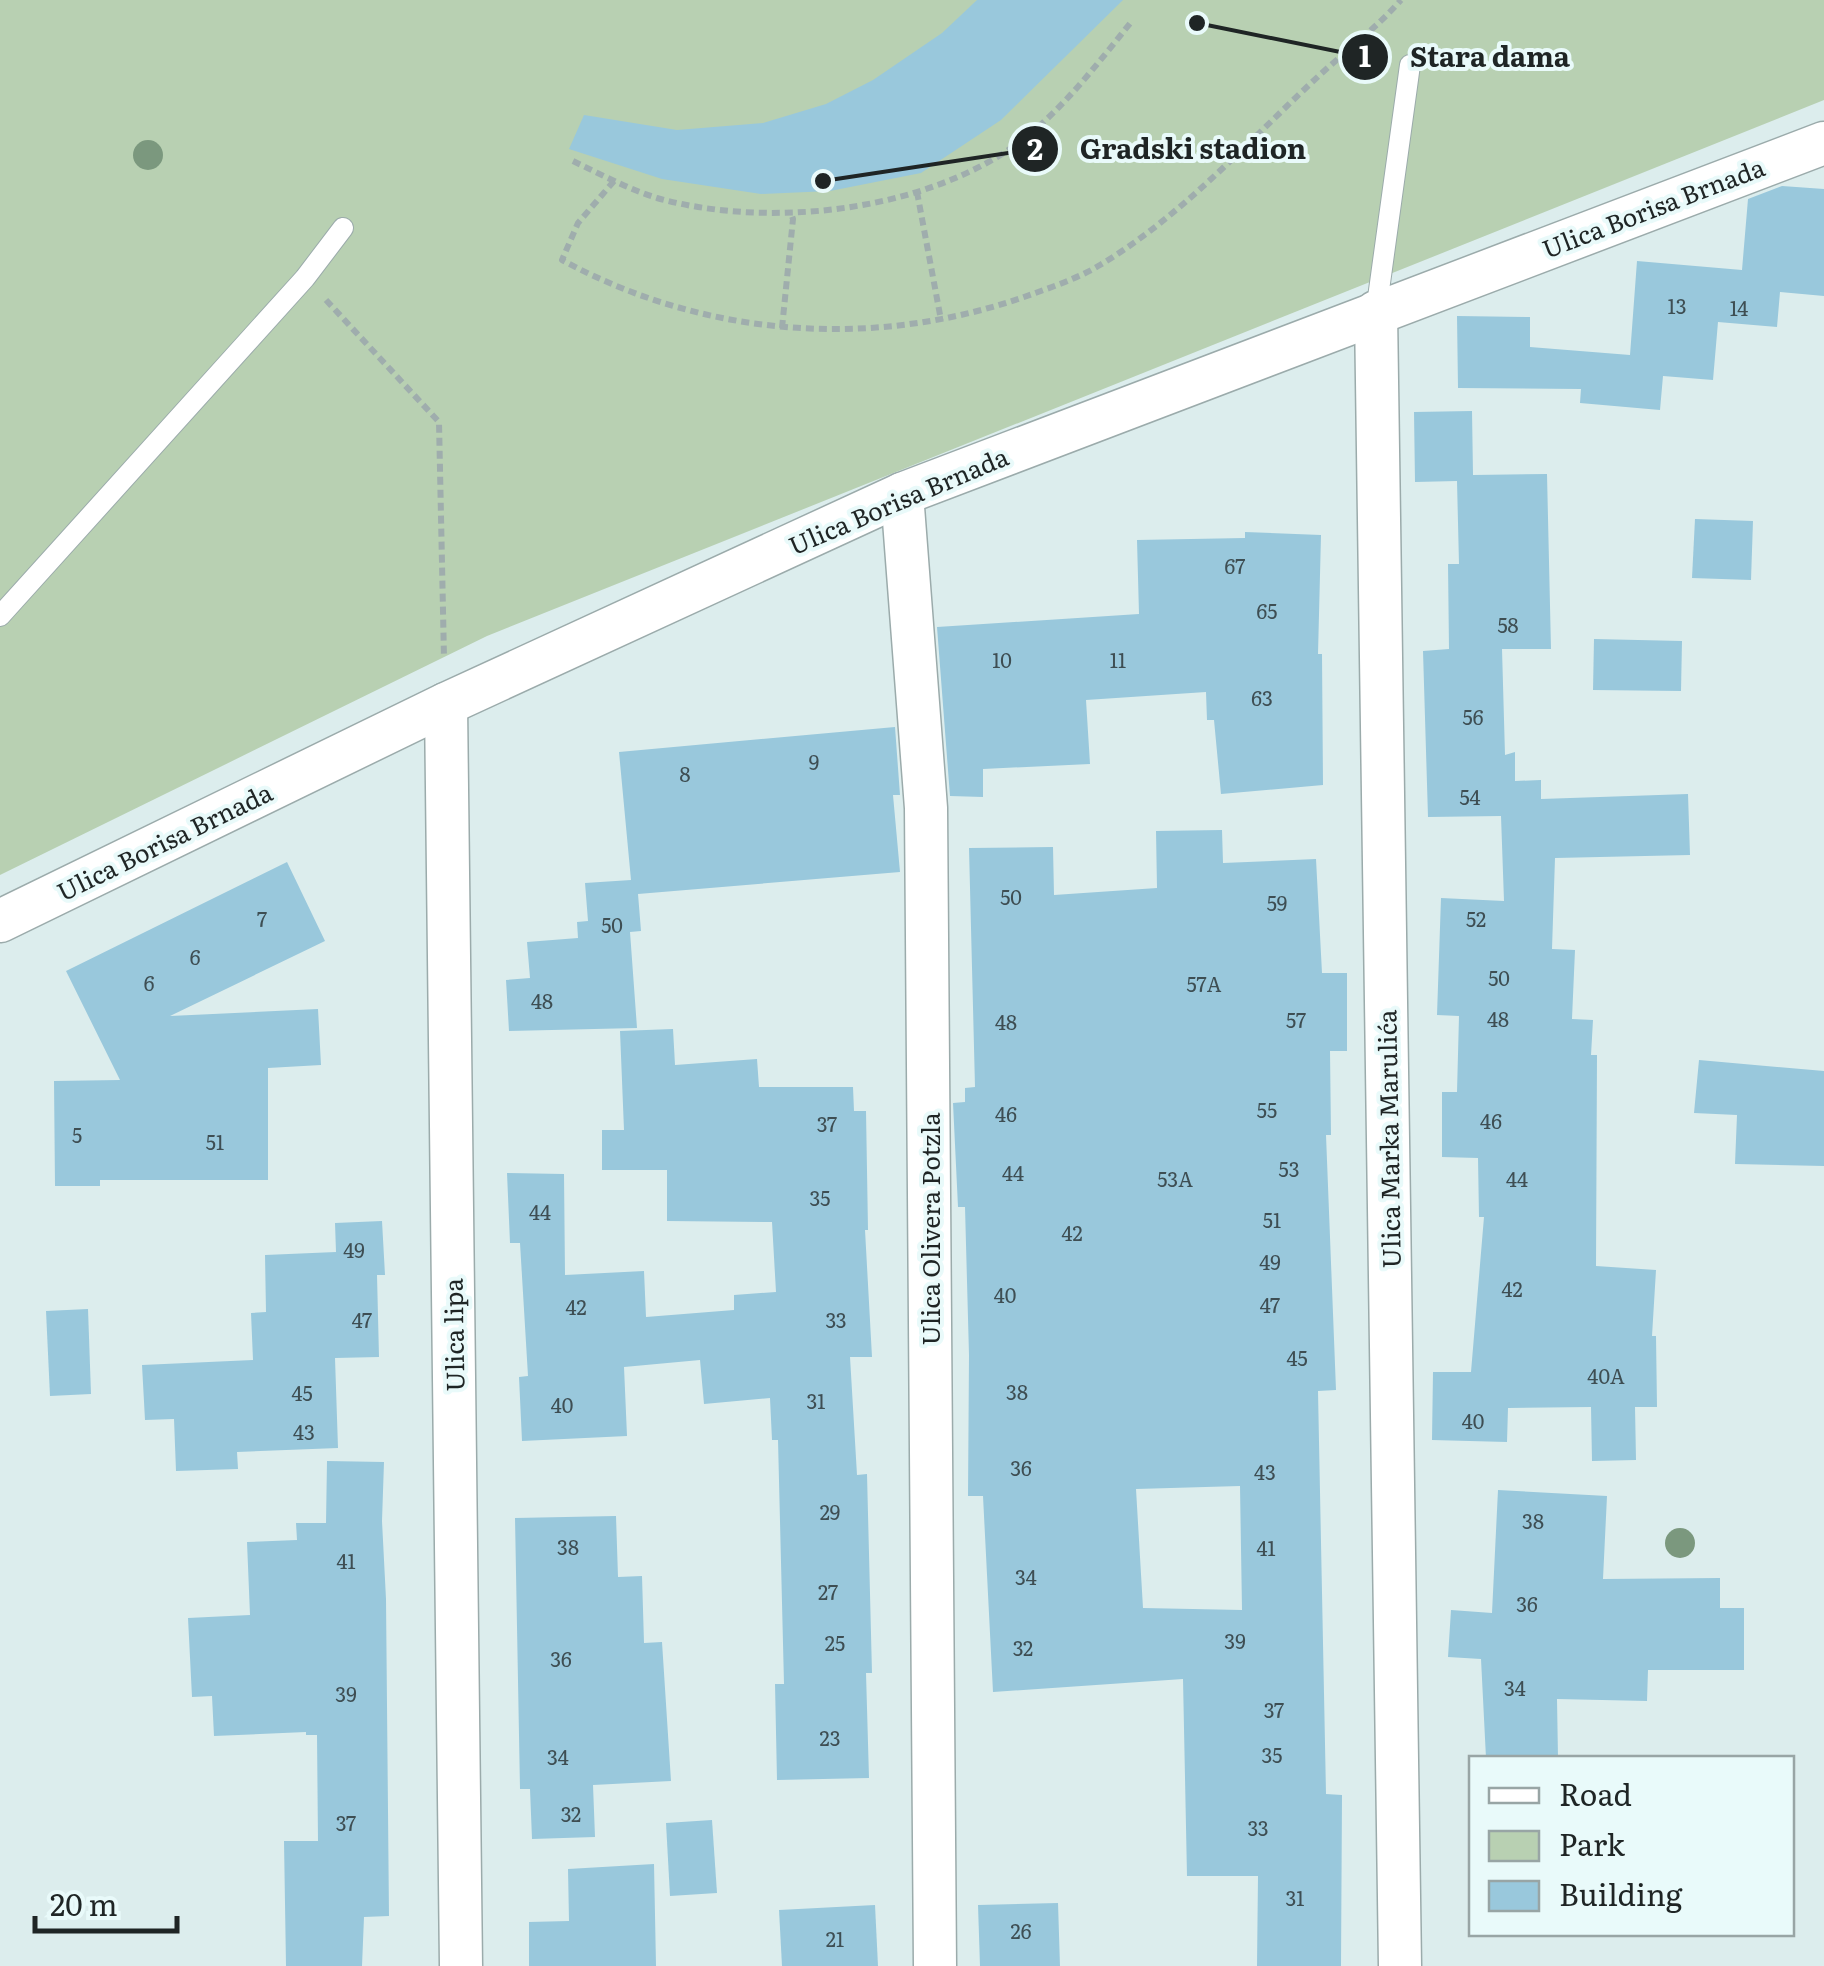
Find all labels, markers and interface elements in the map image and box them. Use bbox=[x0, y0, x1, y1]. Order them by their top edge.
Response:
callout: Stara dama bbox=[1340, 28, 1590, 86]
text: 1 bbox=[1359, 32, 1371, 76]
text: Stara dama bbox=[1410, 34, 1571, 76]
callout: Gradski stadion bbox=[1010, 120, 1326, 178]
text: 2 bbox=[1027, 125, 1043, 169]
text: Gradski stadion bbox=[1080, 126, 1306, 168]
street label: Ulica Borisa Brnada bbox=[1536, 147, 1770, 267]
house number: 13 bbox=[1668, 290, 1686, 320]
house number: 14 bbox=[1730, 292, 1748, 322]
street label: Ulica Borisa Brnada bbox=[782, 437, 1014, 563]
house number: 67 bbox=[1225, 550, 1245, 580]
house number: 65 bbox=[1257, 595, 1277, 625]
house number: 58 bbox=[1497, 609, 1519, 639]
house number: 10 bbox=[992, 644, 1012, 674]
house number: 11 bbox=[1110, 644, 1126, 674]
house number: 63 bbox=[1251, 682, 1273, 712]
house number: 56 bbox=[1463, 701, 1484, 731]
house number: 9 bbox=[809, 746, 819, 776]
house number: 8 bbox=[679, 758, 691, 788]
street label: Ulica Borisa Brnada bbox=[50, 772, 279, 909]
house number: 54 bbox=[1459, 781, 1481, 811]
house number: 50 bbox=[1000, 881, 1022, 911]
house number: 59 bbox=[1267, 887, 1287, 917]
house number: 7 bbox=[257, 903, 267, 933]
house number: 52 bbox=[1466, 903, 1486, 933]
house number: 50 bbox=[601, 909, 623, 939]
house number: 6 bbox=[190, 941, 201, 971]
house number: 50 bbox=[1488, 962, 1510, 992]
house number: 6 bbox=[144, 967, 155, 997]
house number: 57A bbox=[1187, 968, 1222, 998]
house number: 48 bbox=[531, 985, 553, 1015]
house number: 48 bbox=[1487, 1003, 1509, 1033]
house number: 57 bbox=[1286, 1004, 1306, 1034]
house number: 48 bbox=[995, 1006, 1017, 1036]
street label: Ulica Marka Marulića bbox=[1367, 1009, 1409, 1269]
house number: 55 bbox=[1257, 1094, 1277, 1124]
house number: 46 bbox=[995, 1098, 1017, 1128]
house number: 46 bbox=[1480, 1105, 1502, 1135]
house number: 37 bbox=[817, 1108, 837, 1138]
street label: Ulica Olivera Potzla bbox=[911, 1112, 948, 1346]
house number: 5 bbox=[72, 1119, 82, 1149]
house number: 51 bbox=[206, 1126, 224, 1156]
house number: 53 bbox=[1279, 1153, 1300, 1183]
house number: 44 bbox=[1002, 1157, 1024, 1187]
house number: 53A bbox=[1157, 1163, 1193, 1193]
house number: 44 bbox=[1506, 1163, 1528, 1193]
house number: 35 bbox=[810, 1182, 830, 1212]
house number: 44 bbox=[529, 1196, 551, 1226]
house number: 51 bbox=[1263, 1204, 1281, 1234]
house number: 42 bbox=[1061, 1217, 1083, 1247]
house number: 49 bbox=[343, 1234, 365, 1264]
house number: 49 bbox=[1259, 1246, 1281, 1276]
house number: 42 bbox=[1501, 1273, 1523, 1303]
street label: Ulica lipa bbox=[434, 1277, 472, 1392]
house number: 40 bbox=[994, 1279, 1016, 1309]
house number: 47 bbox=[1260, 1289, 1280, 1319]
house number: 42 bbox=[565, 1291, 587, 1321]
house number: 47 bbox=[352, 1304, 372, 1334]
house number: 33 bbox=[825, 1304, 847, 1334]
house number: 45 bbox=[1286, 1342, 1308, 1372]
house number: 40A bbox=[1587, 1360, 1625, 1390]
house number: 38 bbox=[1006, 1376, 1028, 1406]
house number: 45 bbox=[291, 1377, 313, 1407]
house number: 31 bbox=[807, 1385, 825, 1415]
house number: 40 bbox=[551, 1389, 573, 1419]
house number: 40 bbox=[1462, 1405, 1484, 1435]
house number: 43 bbox=[293, 1416, 315, 1446]
house number: 36 bbox=[1010, 1452, 1032, 1482]
house number: 43 bbox=[1254, 1456, 1276, 1486]
house number: 29 bbox=[820, 1496, 840, 1526]
house number: 38 bbox=[1522, 1505, 1544, 1535]
house number: 38 bbox=[557, 1531, 579, 1561]
house number: 41 bbox=[1256, 1532, 1276, 1562]
house number: 41 bbox=[336, 1545, 356, 1575]
house number: 34 bbox=[1015, 1561, 1037, 1591]
house number: 27 bbox=[818, 1576, 838, 1606]
house number: 36 bbox=[1516, 1588, 1538, 1618]
house number: 39 bbox=[1224, 1625, 1246, 1655]
house number: 25 bbox=[825, 1627, 845, 1657]
house number: 32 bbox=[1013, 1632, 1033, 1662]
house number: 36 bbox=[550, 1643, 572, 1673]
house number: 34 bbox=[1504, 1672, 1526, 1702]
house number: 39 bbox=[335, 1678, 357, 1708]
house number: 37 bbox=[1264, 1694, 1284, 1724]
house number: 23 bbox=[820, 1722, 840, 1752]
house number: 35 bbox=[1262, 1739, 1282, 1769]
house number: 34 bbox=[547, 1741, 569, 1771]
legend bbox=[1469, 1756, 1794, 1936]
text: Road bbox=[1559, 1771, 1632, 1815]
house number: 32 bbox=[561, 1798, 581, 1828]
house number: 37 bbox=[336, 1807, 356, 1837]
house number: 33 bbox=[1247, 1812, 1269, 1842]
text: Park bbox=[1559, 1821, 1626, 1865]
scale bar bbox=[35, 1871, 178, 1933]
text: Building bbox=[1559, 1871, 1683, 1915]
text: 20 m bbox=[50, 1881, 118, 1925]
house number: 31 bbox=[1286, 1882, 1304, 1912]
house number: 26 bbox=[1011, 1915, 1032, 1945]
house number: 21 bbox=[826, 1923, 844, 1953]

